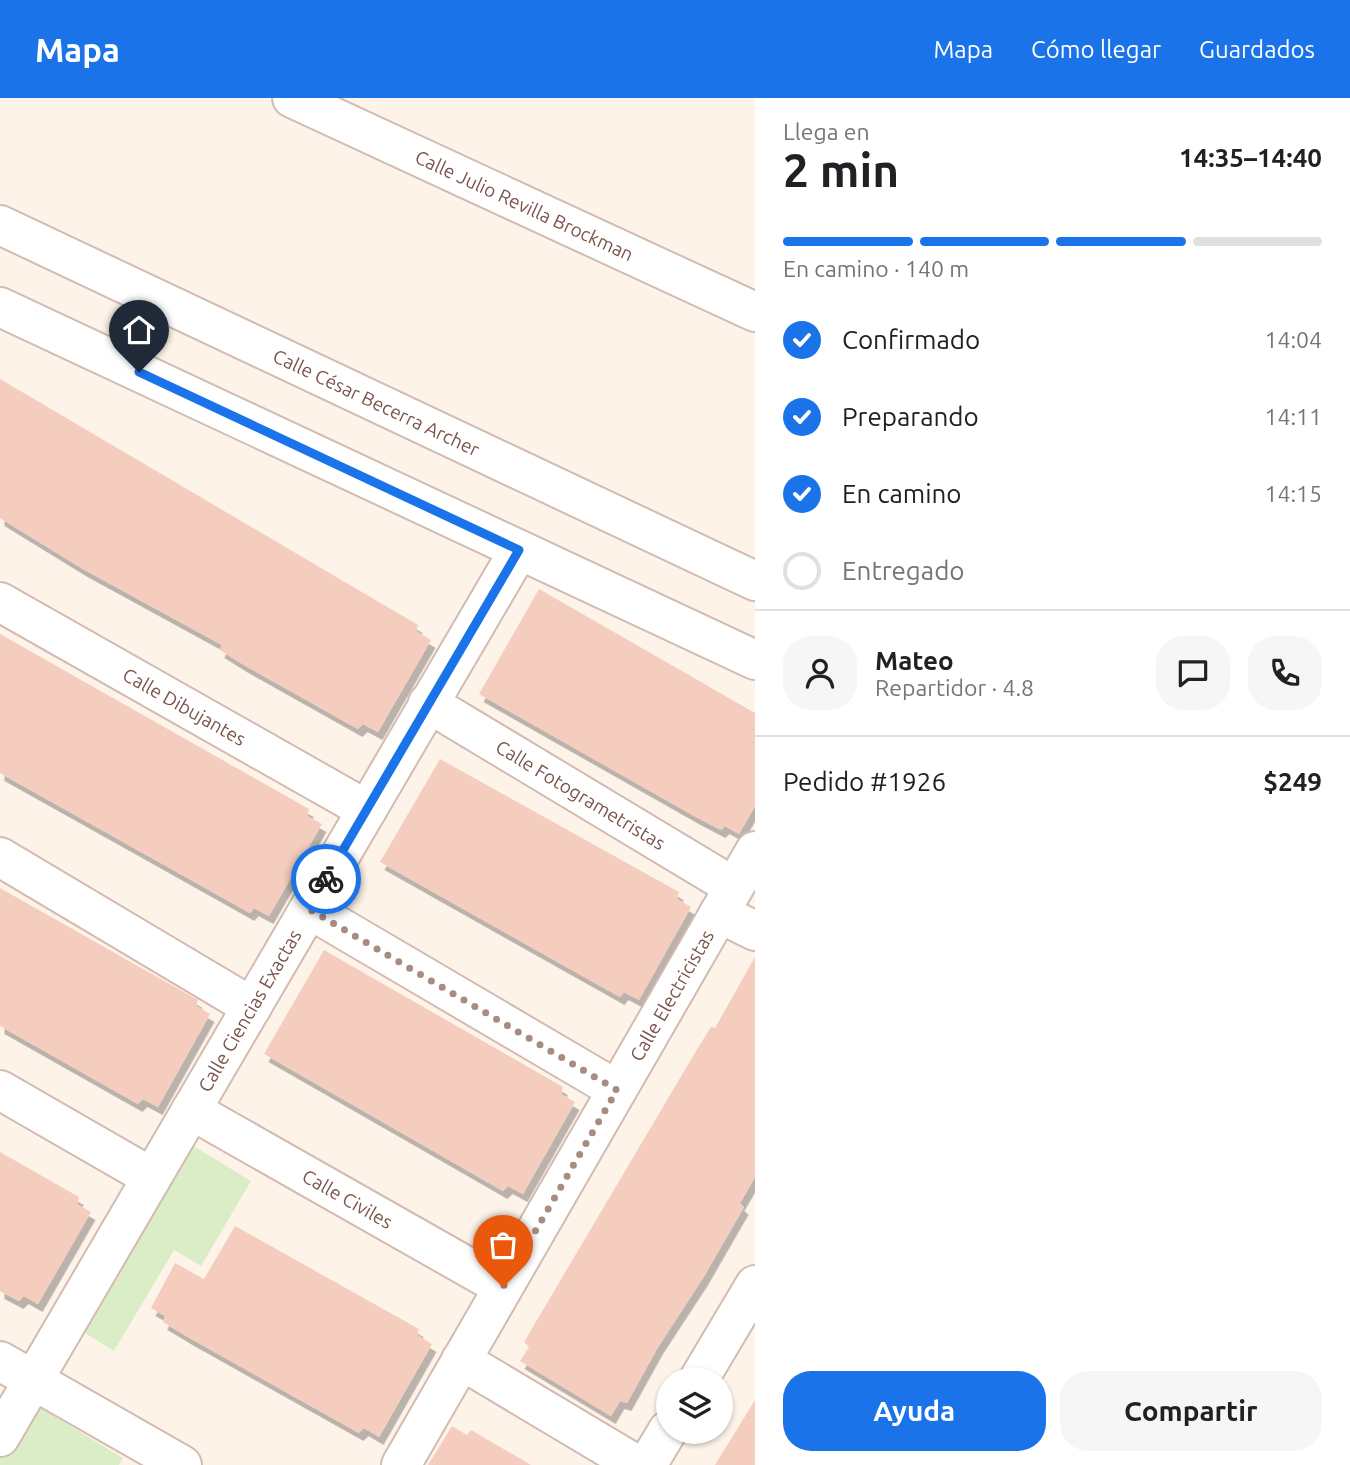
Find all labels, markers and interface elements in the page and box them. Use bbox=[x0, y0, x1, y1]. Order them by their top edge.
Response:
text: Mapa bbox=[35, 31, 120, 68]
text: Mapa bbox=[933, 36, 993, 63]
text: Cómo llegar bbox=[1031, 36, 1161, 63]
text: Guardados bbox=[1199, 36, 1315, 63]
text: Llega en bbox=[783, 119, 870, 144]
text: 14:35–14:40 bbox=[1179, 143, 1322, 172]
text: 2 min bbox=[783, 144, 899, 196]
street label: Calle Julio Revilla Brockman bbox=[412, 146, 637, 265]
text: En camino · 140 m bbox=[783, 256, 969, 281]
pin bbox=[109, 300, 169, 372]
icon: home bbox=[120, 311, 158, 349]
icon: check bbox=[783, 321, 821, 359]
text: Confirmado bbox=[842, 325, 980, 354]
text: 14:04 bbox=[1264, 327, 1322, 352]
street label: Calle César Becerra Archer bbox=[270, 344, 483, 460]
icon: check bbox=[783, 398, 821, 436]
text: Preparando bbox=[842, 402, 979, 431]
text: 14:11 bbox=[1264, 404, 1322, 429]
icon: check bbox=[783, 475, 821, 513]
text: En camino bbox=[842, 479, 962, 508]
text: 14:15 bbox=[1264, 481, 1322, 506]
text: Entregado bbox=[842, 556, 965, 585]
button: person bbox=[783, 636, 857, 710]
button: chat bbox=[1156, 636, 1230, 710]
button: phone bbox=[1248, 636, 1322, 710]
text: Mateo bbox=[875, 646, 954, 675]
street label: Calle Dibujantes bbox=[119, 663, 250, 750]
text: Repartidor · 4.8 bbox=[875, 675, 1034, 700]
street label: Calle Fotogrametristas bbox=[492, 735, 669, 854]
text: Pedido #1926 bbox=[783, 767, 946, 796]
text: $249 bbox=[1263, 767, 1322, 796]
courier bbox=[291, 844, 361, 914]
icon: bike bbox=[307, 860, 345, 898]
street label: Calle Ciencias Exactas bbox=[193, 926, 306, 1096]
street label: Calle Electricistas bbox=[625, 926, 718, 1065]
street label: Calle Civiles bbox=[299, 1165, 397, 1233]
pin bbox=[473, 1215, 533, 1287]
icon: bag bbox=[484, 1226, 522, 1264]
map controls bbox=[656, 1367, 733, 1444]
button: layers bbox=[656, 1367, 733, 1444]
button: Ayuda bbox=[783, 1371, 1046, 1451]
button: Compartir bbox=[1060, 1371, 1322, 1451]

